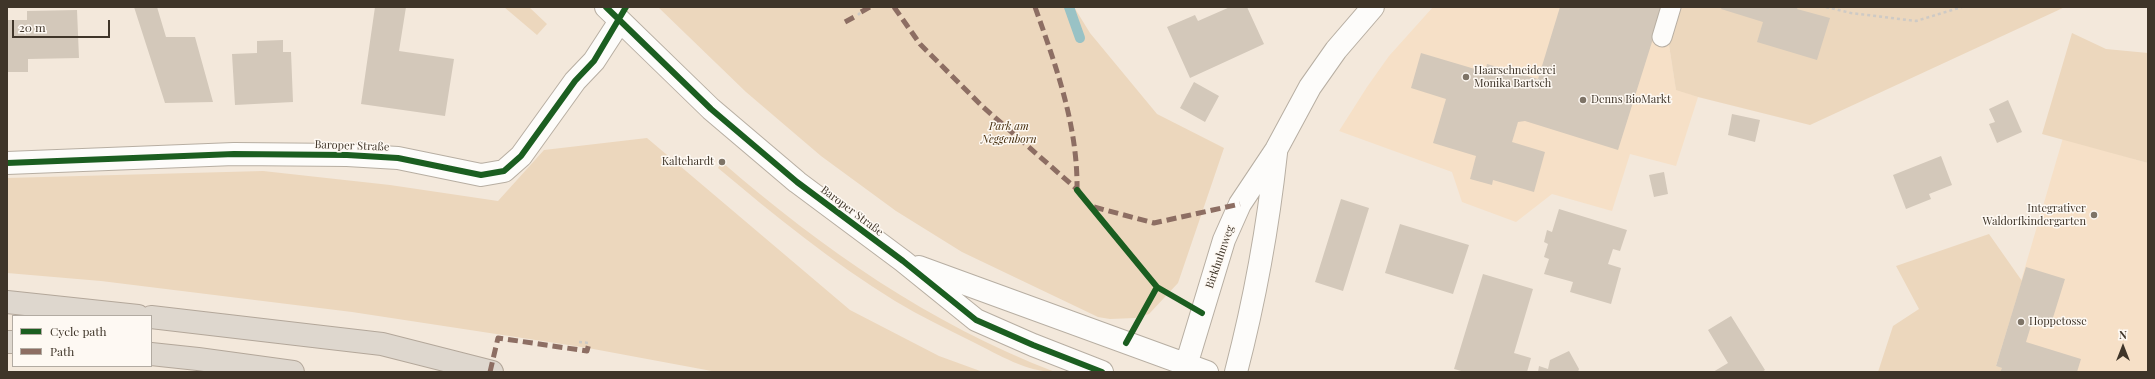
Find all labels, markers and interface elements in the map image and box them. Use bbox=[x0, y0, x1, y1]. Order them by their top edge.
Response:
scale bar bbox=[14, 12, 112, 38]
text: 20 m bbox=[19, 19, 46, 35]
place label: Haarschneiderei Monika Bartsch bbox=[1474, 64, 1556, 90]
marker: Haarschneiderei Monika Bartsch bbox=[1461, 72, 1471, 82]
place label: Denns BioMarkt bbox=[1591, 93, 1671, 107]
marker: Denns BioMarkt bbox=[1578, 95, 1588, 105]
park label: Park am Neggenborn bbox=[981, 120, 1037, 146]
street label: Baroper Straße bbox=[314, 138, 390, 154]
place label: Kaltehardt bbox=[662, 155, 714, 169]
marker: Kaltehardt bbox=[717, 157, 727, 167]
street label: Baroper Straße bbox=[818, 183, 886, 239]
place label: Integrativer Waldorfkindergarten bbox=[1983, 202, 2086, 228]
marker: Integrativer Waldorfkindergarten bbox=[2089, 210, 2099, 220]
street label: Birkhuhnweg bbox=[1203, 224, 1237, 290]
legend bbox=[12, 315, 152, 367]
place label: Hoppetosse bbox=[2029, 315, 2087, 329]
marker: Hoppetosse bbox=[2016, 317, 2026, 327]
text: Cycle path bbox=[50, 323, 107, 339]
north arrow bbox=[2103, 327, 2143, 367]
text: N bbox=[2119, 327, 2127, 342]
text: Path bbox=[50, 343, 74, 359]

